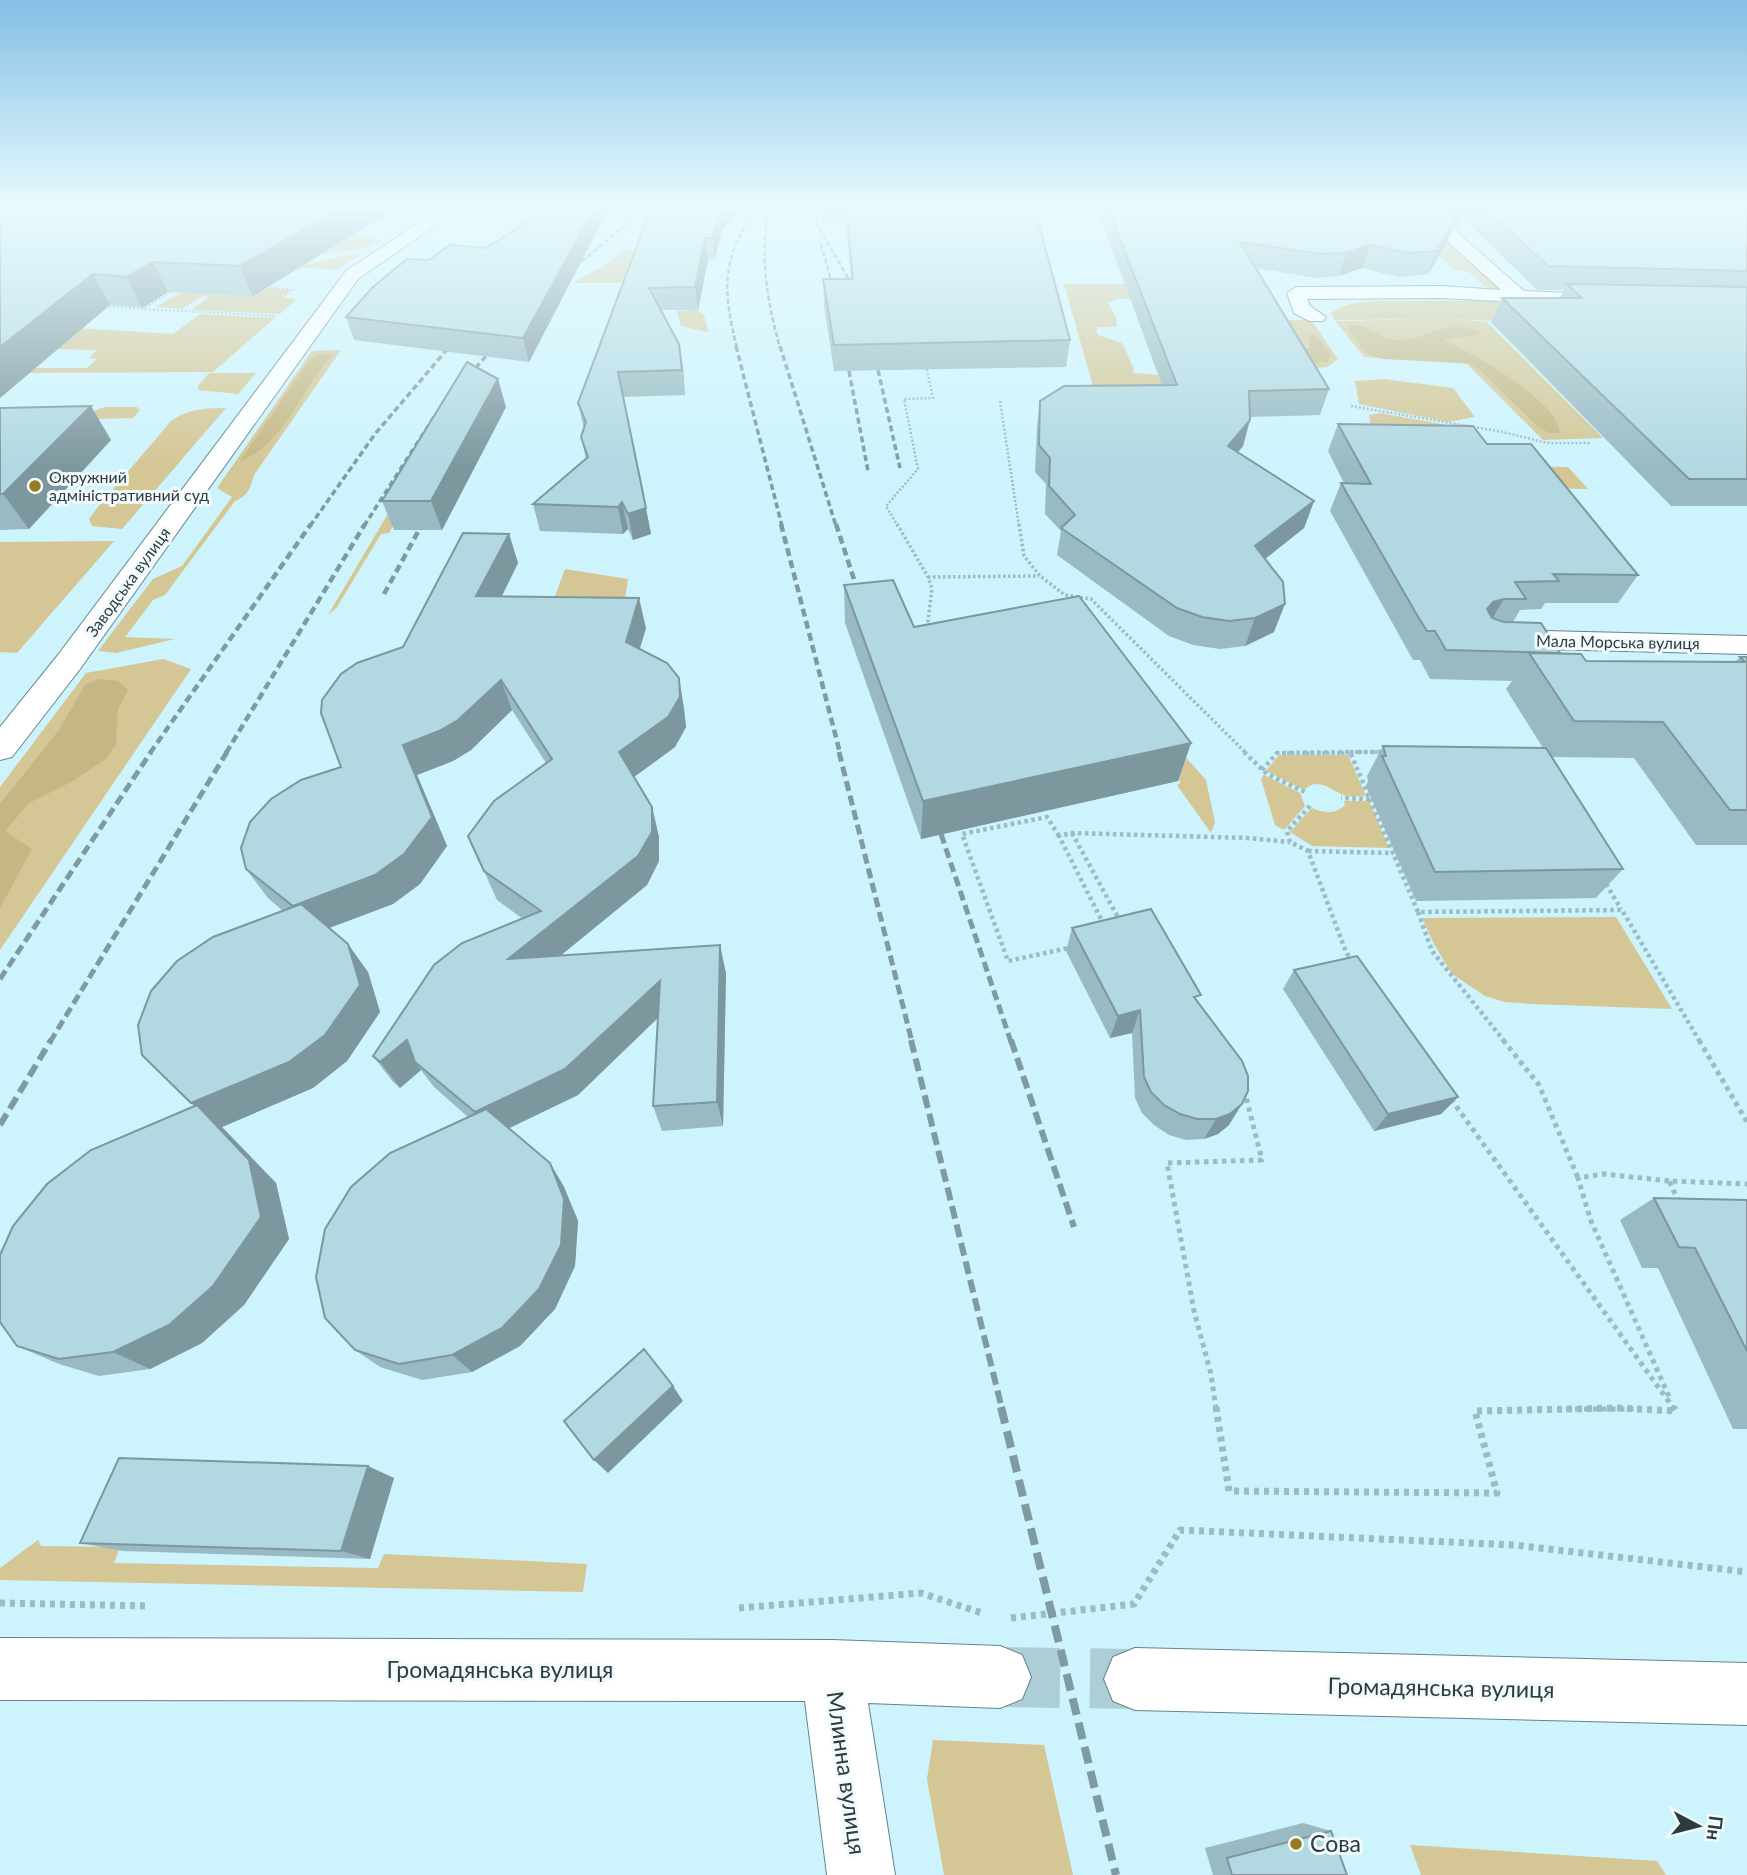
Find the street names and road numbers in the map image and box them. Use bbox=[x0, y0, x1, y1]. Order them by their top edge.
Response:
street label: Заводська вулиця bbox=[82, 523, 174, 640]
street label: Мала Морська вулиця bbox=[1536, 631, 1700, 652]
street label: Громадянська вулиця bbox=[387, 1655, 613, 1683]
street label: Громадянська вулиця bbox=[1327, 1671, 1555, 1703]
street label: Млинна вулиця bbox=[822, 1689, 872, 1856]

